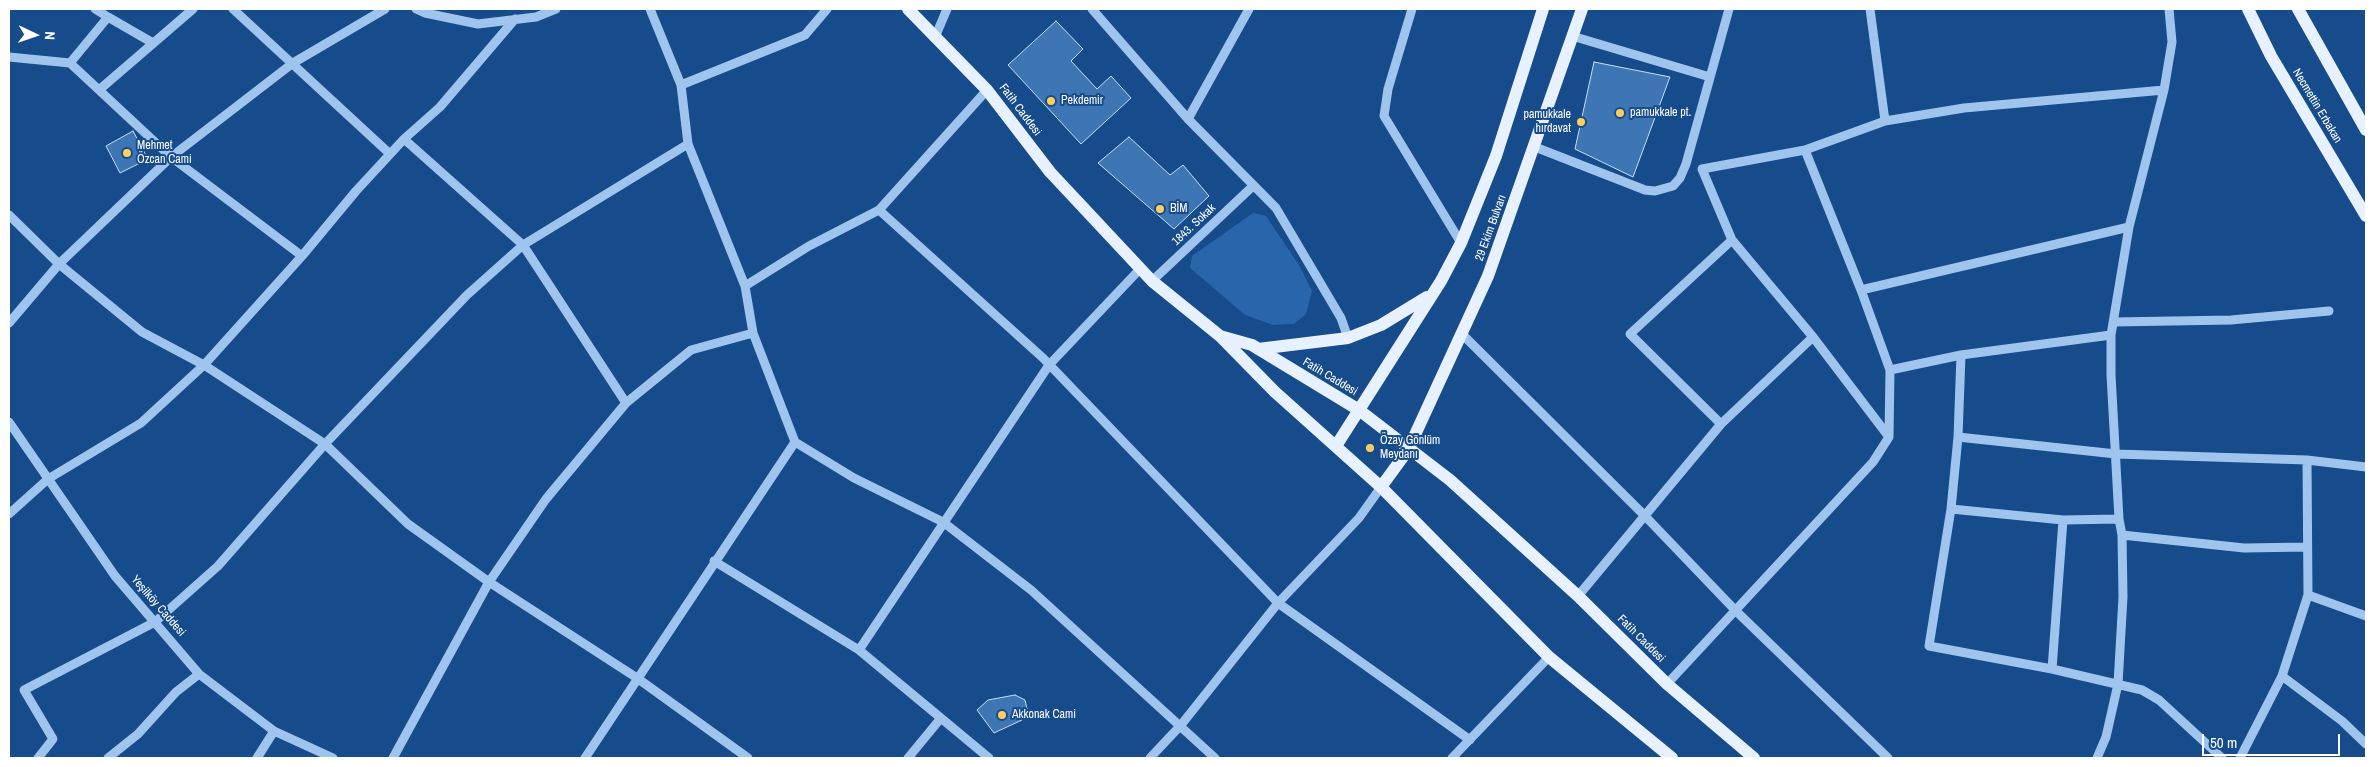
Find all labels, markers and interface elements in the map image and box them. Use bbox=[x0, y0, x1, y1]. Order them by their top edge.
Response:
north arrow bbox=[10, 10, 60, 60]
text: N bbox=[41, 31, 59, 40]
street label: Necmettin Erbakan bbox=[2289, 66, 2345, 146]
street label: Fatih Caddesi bbox=[996, 81, 1044, 139]
place label: Pekdemir bbox=[1061, 94, 1103, 108]
marker: Pekdemir bbox=[1045, 95, 1057, 107]
place label: pamukkale pt. bbox=[1630, 106, 1691, 120]
marker: pamukkale pt. bbox=[1614, 107, 1626, 119]
place label: pamukkale hırdavat bbox=[1523, 108, 1571, 136]
marker: pamukkale hırdavat bbox=[1575, 116, 1587, 128]
place label: Mehmet Özcan Cami bbox=[137, 139, 192, 167]
marker: Mehmet Özcan Cami bbox=[121, 147, 133, 159]
street label: 29 Ekim Bulvarı bbox=[1472, 193, 1510, 263]
street label: 1843. Sokak bbox=[1169, 201, 1219, 249]
place label: BİM bbox=[1170, 202, 1187, 216]
marker: BİM bbox=[1154, 203, 1166, 215]
street label: Fatih Caddesi bbox=[1300, 355, 1360, 399]
place label: Özay Gönlüm Meydanı bbox=[1380, 434, 1440, 462]
marker: Özay Gönlüm Meydanı bbox=[1364, 442, 1376, 454]
street label: Yeşilköy Caddesi bbox=[128, 573, 188, 639]
street label: Fatih Caddesi bbox=[1614, 612, 1668, 666]
place label: Akkonak Cami bbox=[1012, 708, 1076, 722]
marker: Akkonak Cami bbox=[996, 709, 1008, 721]
scale bar bbox=[2205, 724, 2342, 756]
text: 50 m bbox=[2210, 732, 2237, 753]

